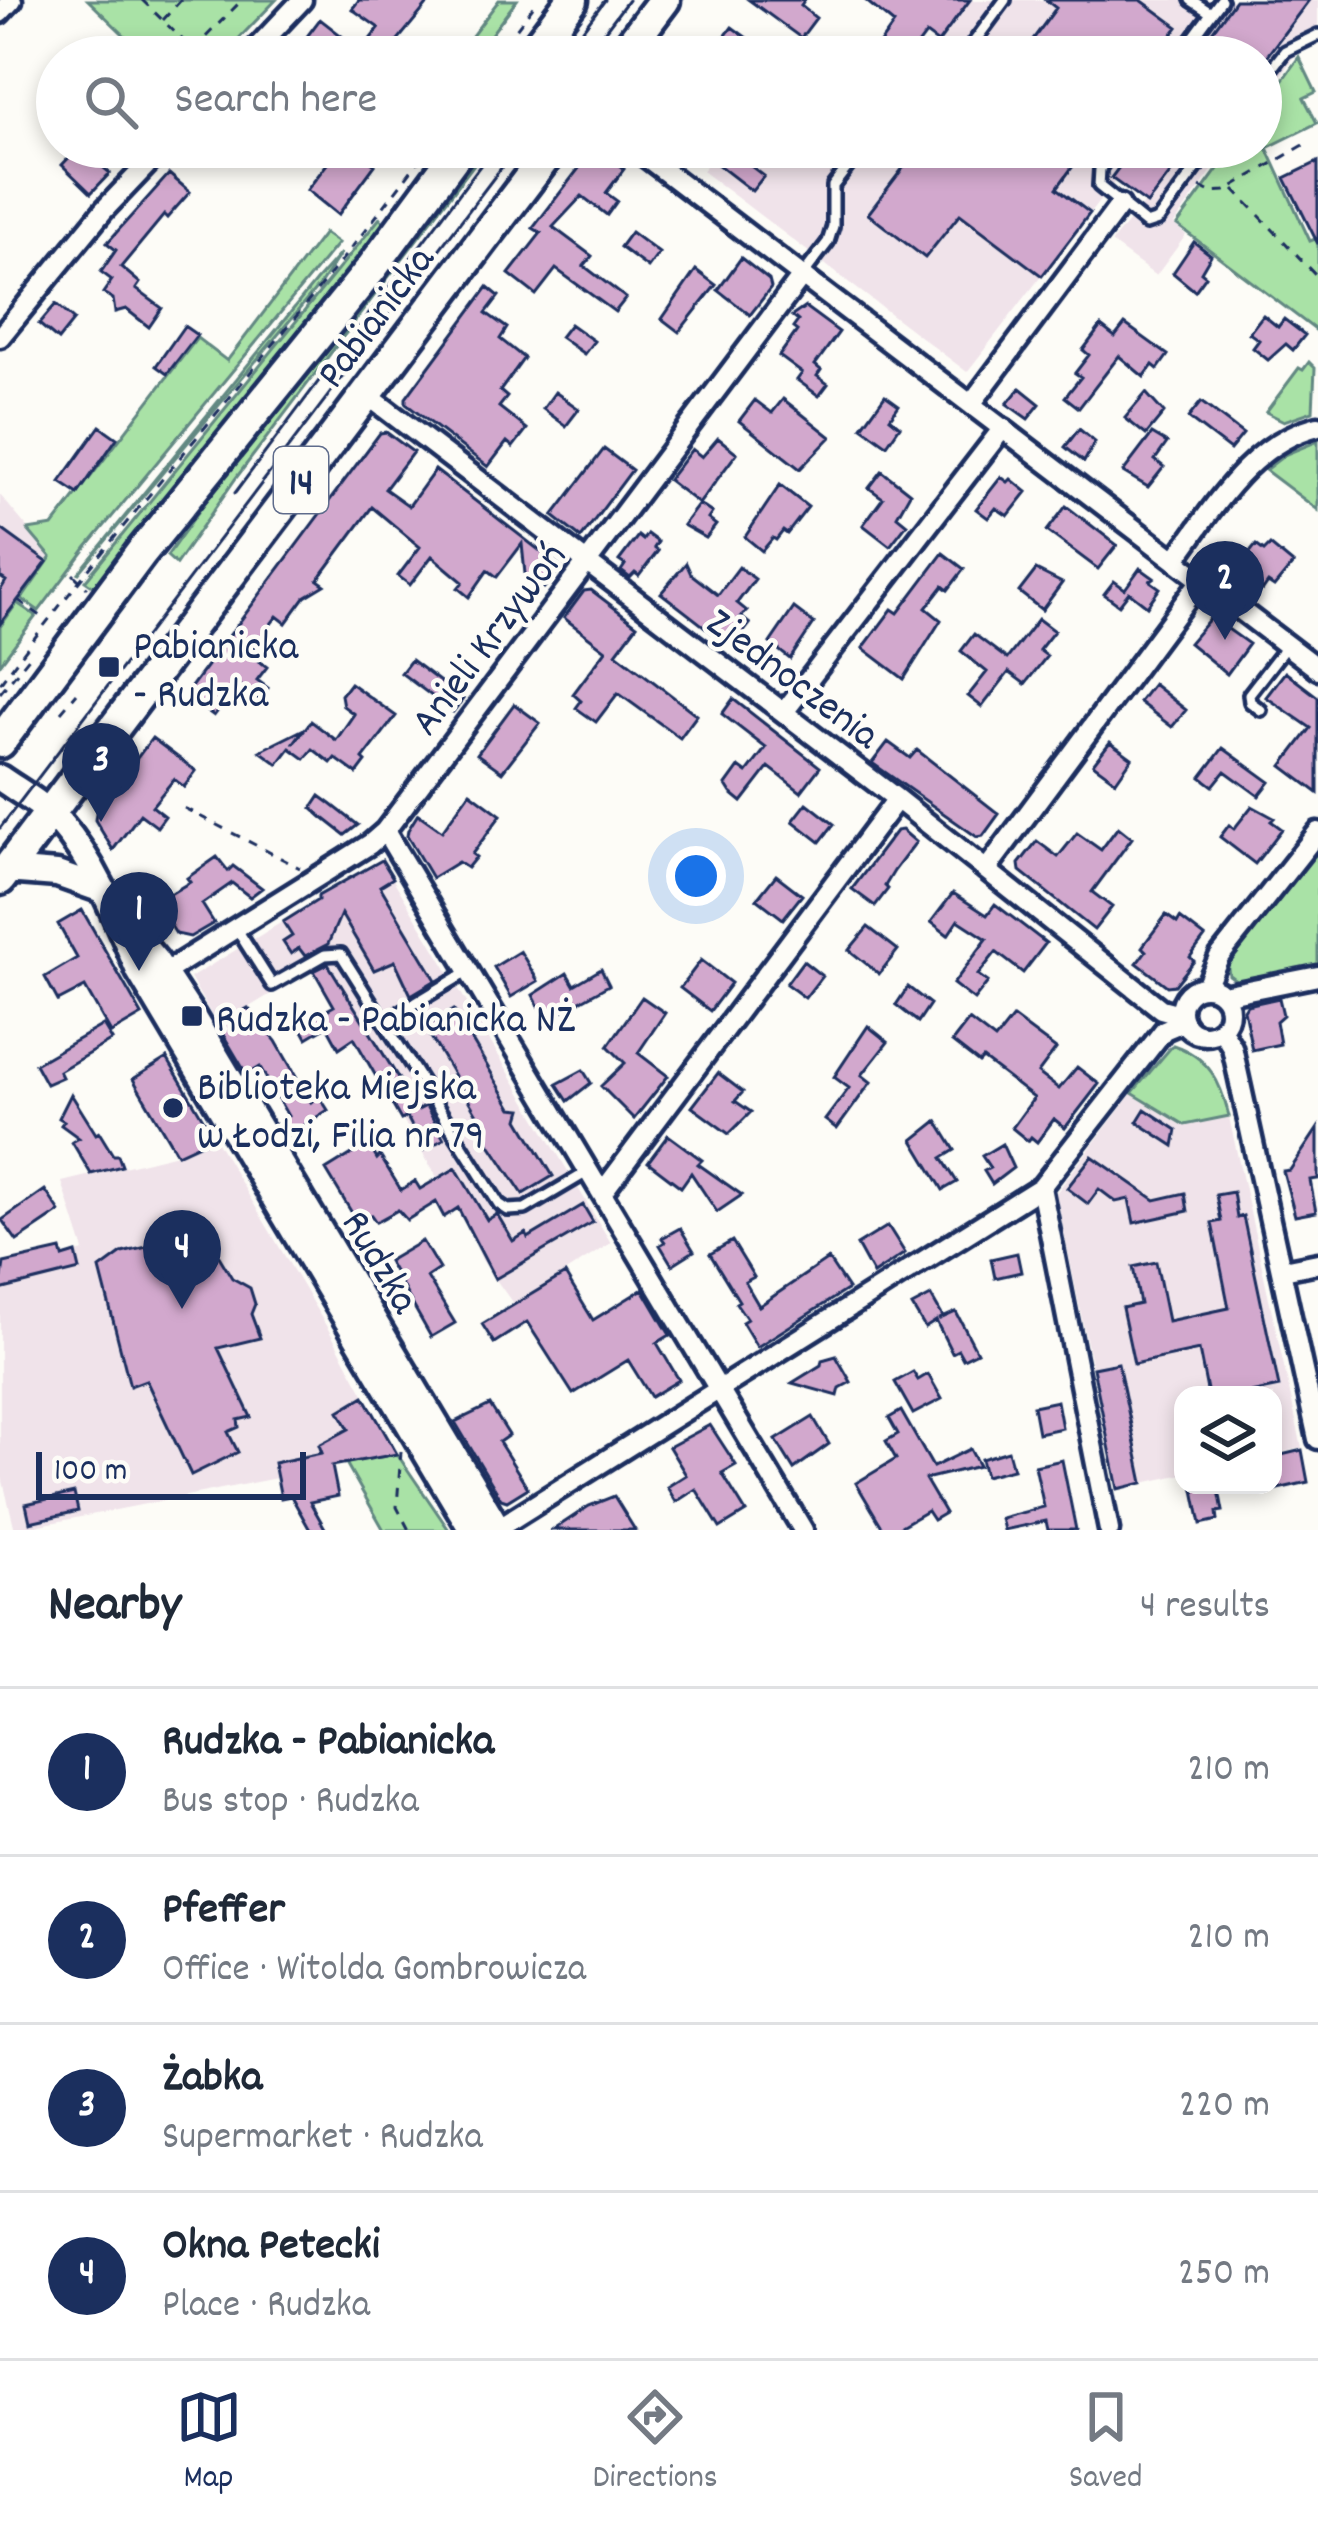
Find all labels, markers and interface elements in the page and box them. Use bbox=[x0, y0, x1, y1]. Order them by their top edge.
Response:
search box bbox=[36, 36, 1282, 168]
icon: search bbox=[78, 69, 144, 135]
text: Search here bbox=[174, 70, 377, 134]
street label: Pabianicka bbox=[305, 234, 453, 403]
road number: 14 bbox=[274, 447, 328, 513]
street label: Anieli Krzywoń bbox=[399, 532, 584, 751]
pin: 2 bbox=[1186, 541, 1264, 640]
street label: Zjednoczenia bbox=[691, 596, 891, 768]
place label: Pabianicka - Rudzka bbox=[133, 620, 300, 728]
marker: Pabianicka - Rudzka bbox=[96, 654, 122, 680]
pin: 3 bbox=[62, 723, 140, 822]
your location bbox=[666, 846, 726, 906]
pin: 1 bbox=[100, 872, 178, 971]
place label: Rudzka - Pabianicka NŻ bbox=[216, 993, 575, 1053]
marker: Rudzka - Pabianicka NŻ bbox=[179, 1003, 205, 1029]
place label: Biblioteka Miejska w Łodzi, Filia nr 79 bbox=[197, 1061, 484, 1169]
marker: Biblioteka Miejska w Łodzi, Filia nr 79 bbox=[160, 1095, 186, 1121]
street label: Rudzka bbox=[323, 1201, 432, 1328]
pin: 4 bbox=[143, 1210, 221, 1309]
map controls bbox=[1174, 1386, 1282, 1494]
button: layers bbox=[1174, 1386, 1282, 1494]
scale bar bbox=[36, 1446, 306, 1499]
text: 100 m bbox=[54, 1449, 127, 1496]
text: Nearby bbox=[48, 1572, 181, 1644]
text: 4 results bbox=[1140, 1581, 1270, 1636]
text: Rudzka - Pabianicka bbox=[162, 1712, 494, 1776]
text: 1 bbox=[83, 1744, 91, 1799]
text: 210 m bbox=[1187, 1744, 1270, 1799]
text: Bus stop · Rudzka bbox=[162, 1776, 419, 1831]
text: Pfeffer bbox=[162, 1880, 285, 1944]
text: 2 bbox=[78, 1912, 96, 1967]
text: 210 m bbox=[1187, 1912, 1270, 1967]
text: Office · Witolda Gombrowicza bbox=[162, 1944, 586, 1999]
text: Żabka bbox=[162, 2048, 262, 2112]
text: 3 bbox=[78, 2080, 96, 2135]
text: 220 m bbox=[1179, 2080, 1270, 2135]
text: Supermarket · Rudzka bbox=[162, 2112, 483, 2167]
text: Okna Petecki bbox=[162, 2216, 380, 2280]
text: 4 bbox=[79, 2248, 95, 2303]
text: 250 m bbox=[1178, 2248, 1270, 2303]
text: Place · Rudzka bbox=[162, 2280, 370, 2335]
tab: Map bbox=[176, 2384, 242, 2503]
tab: Directions bbox=[593, 2384, 718, 2503]
tab: Saved bbox=[1069, 2384, 1142, 2503]

